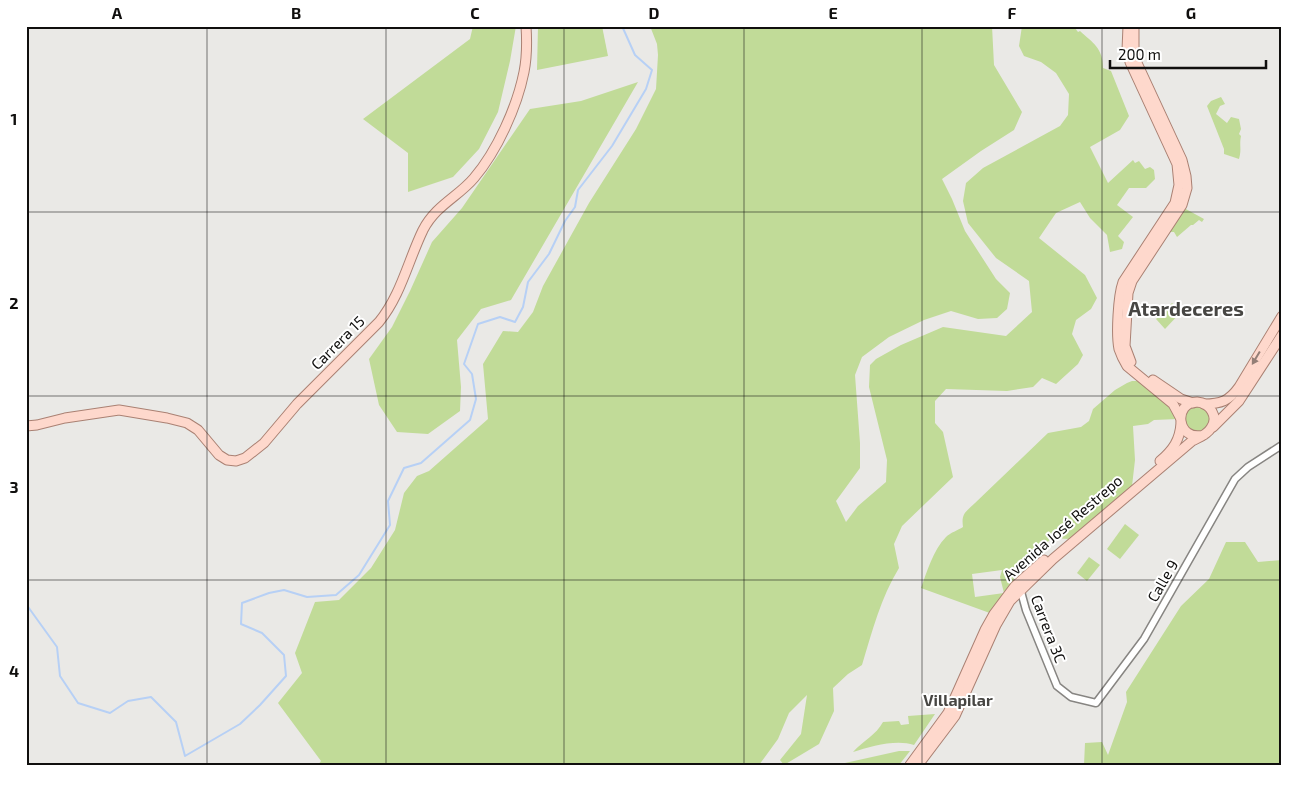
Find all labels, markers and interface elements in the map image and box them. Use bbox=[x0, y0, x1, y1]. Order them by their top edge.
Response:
text: A bbox=[112, 3, 123, 22]
text: B bbox=[291, 3, 301, 22]
text: C bbox=[470, 3, 480, 22]
text: D bbox=[649, 3, 660, 22]
text: E bbox=[828, 3, 838, 22]
text: F bbox=[1008, 3, 1017, 22]
text: G bbox=[1186, 3, 1196, 22]
scale bar bbox=[1110, 38, 1267, 70]
text: 200 m bbox=[1118, 45, 1161, 63]
text: 1 bbox=[11, 109, 17, 128]
text: 2 bbox=[9, 293, 19, 312]
district label: Atardeceres bbox=[1128, 296, 1244, 320]
street label: Carrera 15 bbox=[307, 312, 368, 373]
one-way arrow bbox=[1252, 351, 1261, 364]
street label: Avenida José Restrepo bbox=[999, 471, 1125, 584]
text: 3 bbox=[9, 477, 19, 496]
street label: Calle 9 bbox=[1143, 556, 1181, 605]
street label: Carrera 3C bbox=[1028, 592, 1070, 665]
text: 4 bbox=[9, 661, 19, 680]
district label: Villapilar bbox=[923, 690, 993, 709]

